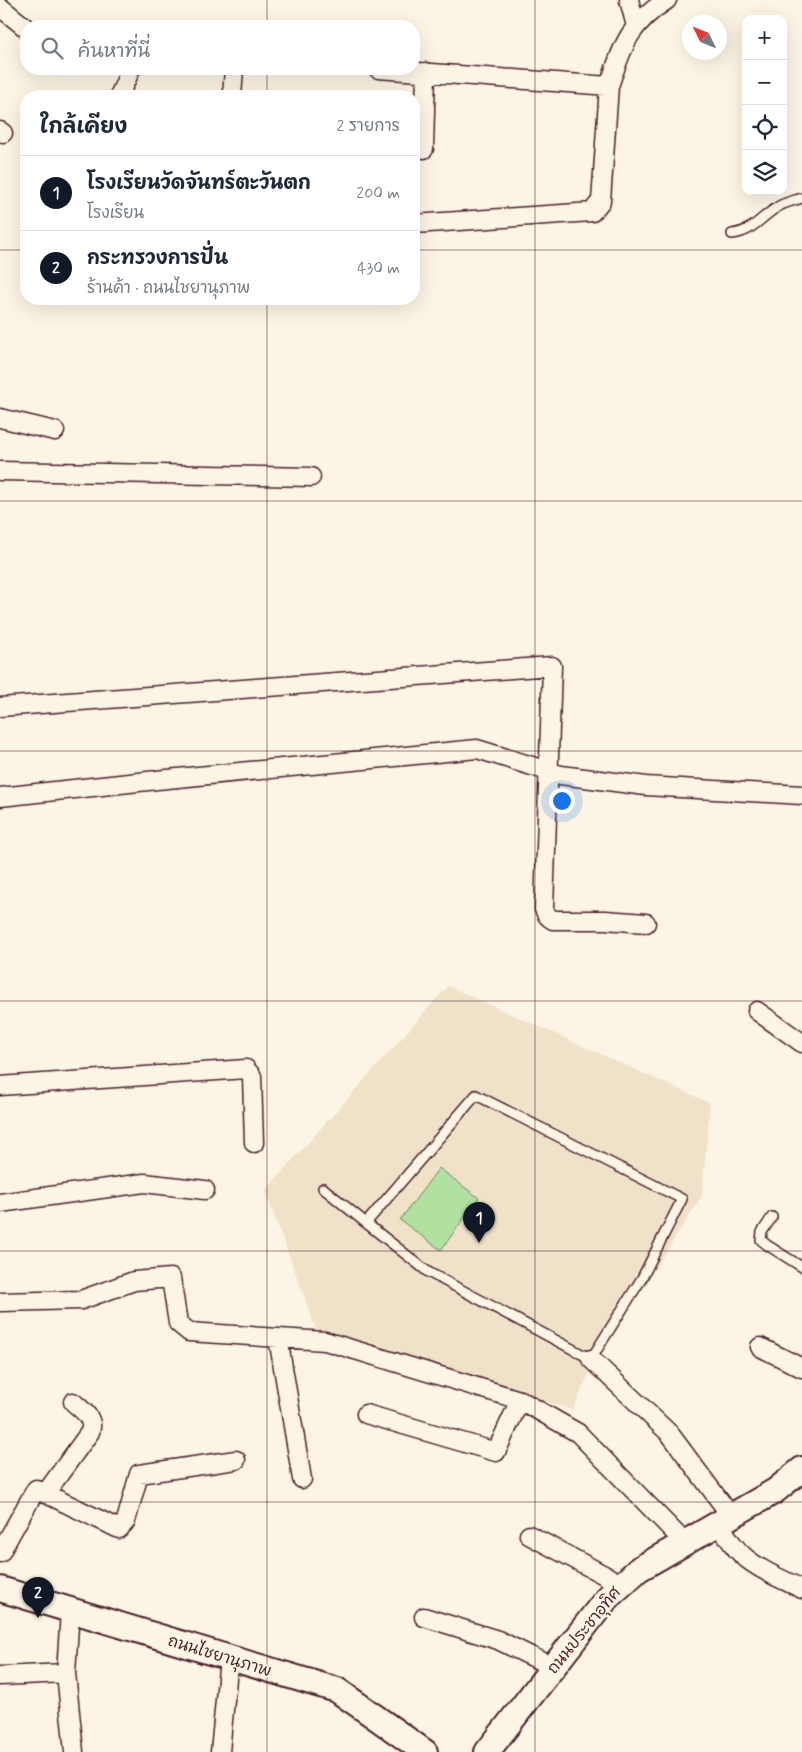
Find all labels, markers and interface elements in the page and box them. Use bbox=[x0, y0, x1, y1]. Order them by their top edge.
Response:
north arrow bbox=[682, 15, 727, 60]
map controls bbox=[742, 15, 787, 195]
button: + bbox=[742, 15, 787, 60]
search box bbox=[20, 20, 420, 75]
icon: search bbox=[38, 34, 66, 62]
text: ค้นหาที่นี่ bbox=[78, 39, 150, 64]
button: − bbox=[742, 60, 787, 105]
button: locate bbox=[742, 105, 787, 150]
text: ใกล้เคียง bbox=[40, 113, 127, 141]
text: 2 รายการ bbox=[337, 116, 400, 137]
button: layers bbox=[742, 150, 787, 195]
text: โรงเรียนวัดจันทร์ตะวันตก bbox=[87, 171, 311, 196]
text: 1 bbox=[52, 183, 60, 204]
text: 200 m bbox=[356, 183, 400, 204]
text: โรงเรียน bbox=[87, 203, 144, 224]
text: กระทรวงการปั่น bbox=[87, 246, 228, 271]
text: 2 bbox=[52, 258, 60, 279]
text: 430 m bbox=[357, 258, 400, 279]
text: ร้านค้า · ถนนไชยานุภาพ bbox=[87, 278, 250, 299]
your location bbox=[549, 788, 575, 814]
pin: 1 bbox=[463, 1202, 495, 1243]
pin: 2 bbox=[22, 1577, 54, 1618]
street label: ถนนประชาอุทิศ bbox=[542, 1581, 628, 1679]
street label: ถนนไชยานุภาพ bbox=[165, 1629, 274, 1683]

